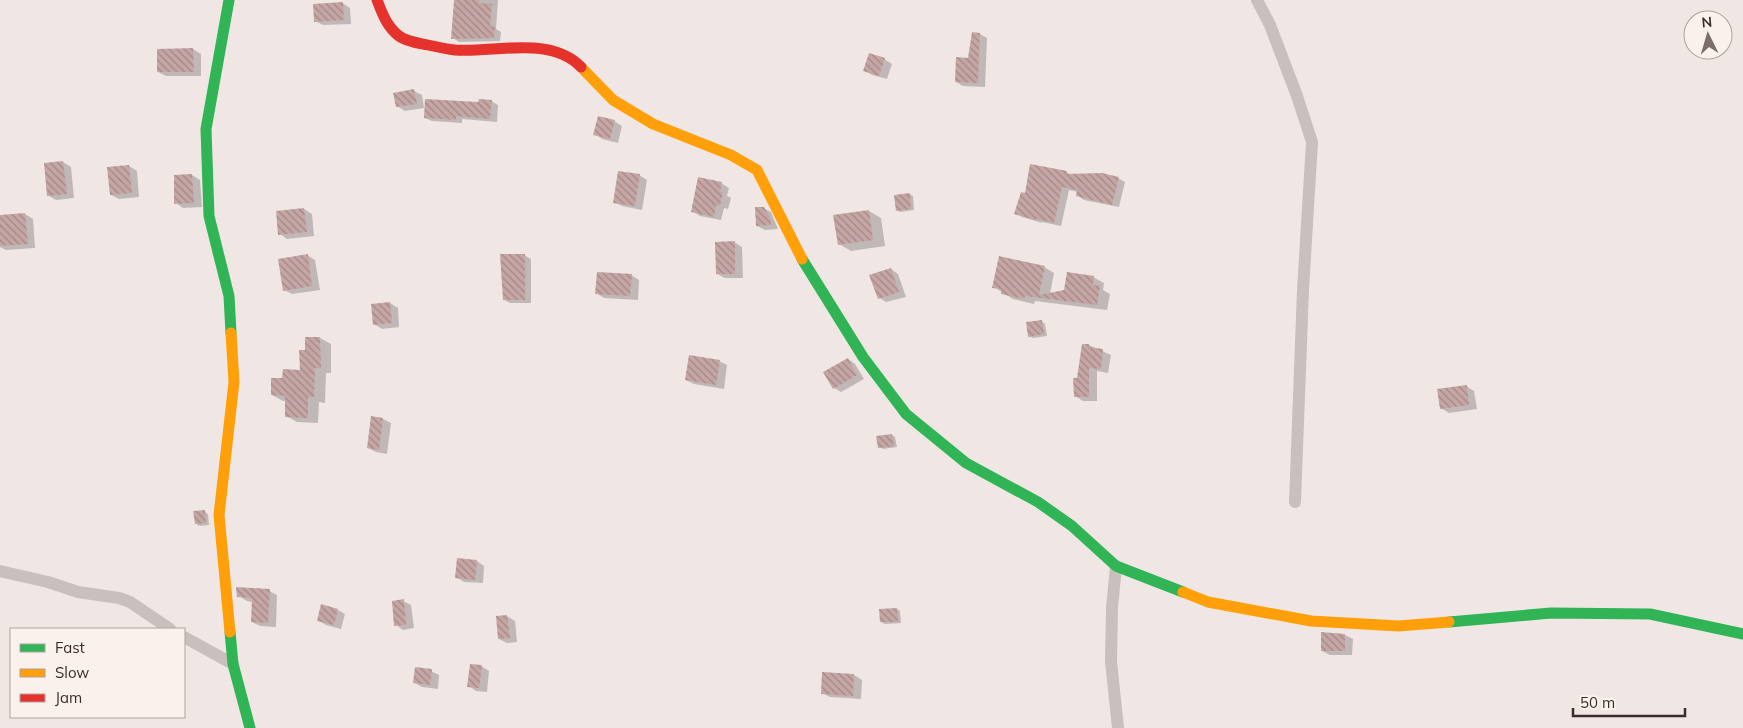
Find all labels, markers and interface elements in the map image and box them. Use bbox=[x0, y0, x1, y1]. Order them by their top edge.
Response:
north arrow bbox=[1683, 10, 1733, 60]
text: N bbox=[1701, 13, 1713, 31]
legend bbox=[10, 628, 185, 718]
text: Fast bbox=[55, 638, 85, 657]
text: Slow bbox=[55, 663, 89, 682]
scale bar bbox=[1573, 686, 1686, 718]
text: Jam bbox=[55, 688, 82, 707]
text: 50 m bbox=[1580, 693, 1615, 712]

